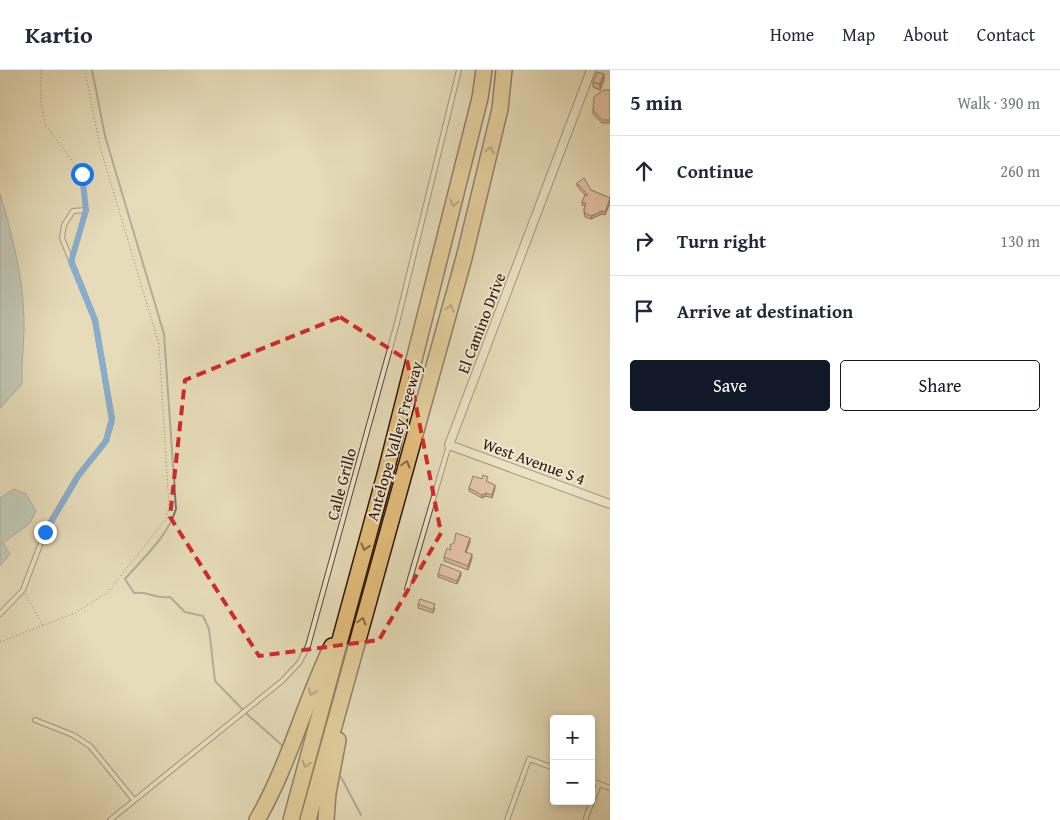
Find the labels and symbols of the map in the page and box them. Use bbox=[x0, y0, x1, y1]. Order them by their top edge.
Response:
one-way arrow bbox=[484, 147, 494, 155]
route start bbox=[71, 163, 94, 186]
one-way arrow bbox=[449, 198, 460, 207]
street label: El Camino Drive bbox=[451, 269, 511, 377]
one-way arrow bbox=[444, 304, 454, 313]
street label: Antelope Valley Freeway bbox=[360, 358, 428, 524]
street label: West Avenue S 4 bbox=[479, 431, 589, 491]
street label: Calle Grillo bbox=[320, 445, 362, 523]
one-way arrow bbox=[400, 461, 410, 469]
route end bbox=[34, 521, 57, 544]
one-way arrow bbox=[361, 542, 371, 550]
one-way arrow bbox=[356, 617, 366, 625]
one-way arrow bbox=[308, 687, 318, 696]
one-way arrow bbox=[301, 760, 312, 769]

